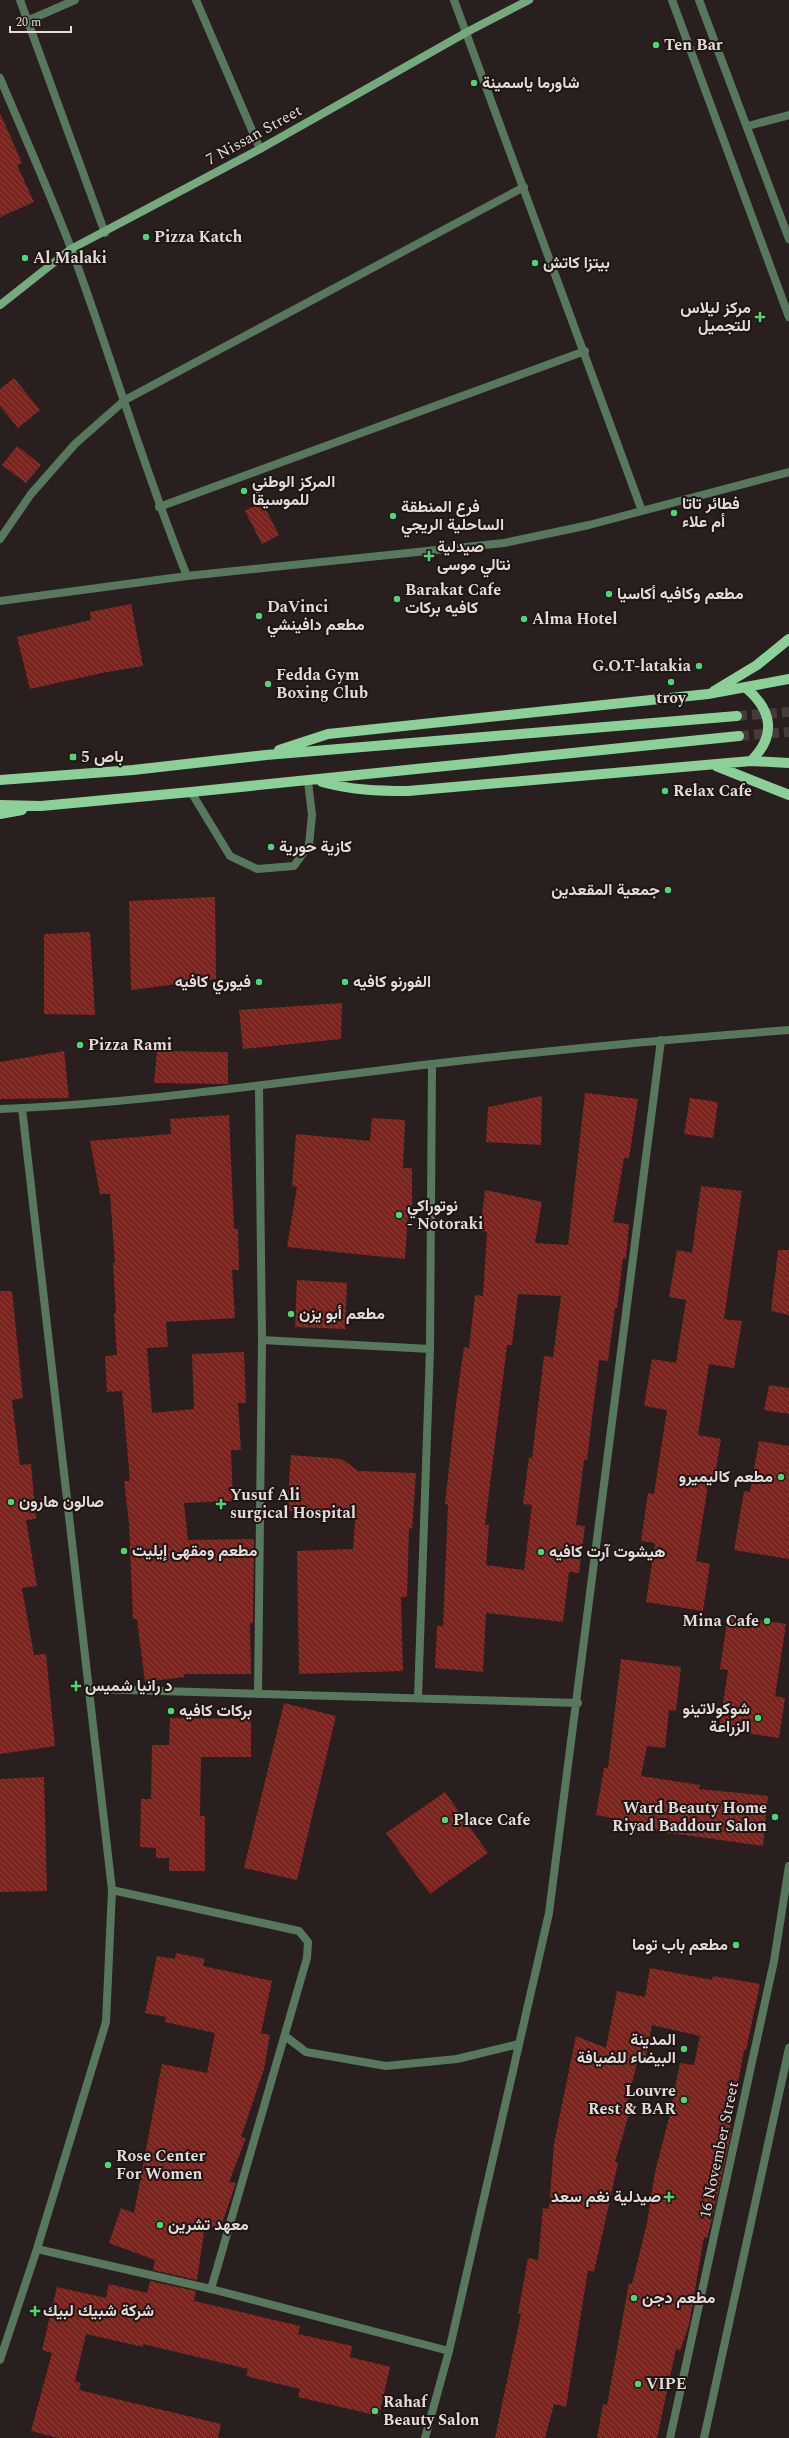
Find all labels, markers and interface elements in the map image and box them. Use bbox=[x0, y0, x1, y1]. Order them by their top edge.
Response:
scale bar bbox=[10, 8, 71, 34]
text: 20 m bbox=[16, 13, 41, 32]
place label: Ten Bar bbox=[664, 33, 723, 57]
marker: Ten Bar bbox=[651, 40, 661, 50]
place label: شاورما ياسمينة bbox=[482, 71, 580, 95]
marker: شاورما ياسمينة bbox=[469, 78, 479, 88]
street label: 7 Nissan Street bbox=[202, 99, 307, 171]
place label: Pizza Katch bbox=[154, 225, 243, 249]
marker: Pizza Katch bbox=[141, 232, 151, 242]
place label: Al Malaki bbox=[33, 246, 107, 270]
place label: بيتزا كاتش bbox=[543, 251, 610, 275]
marker: Al Malaki bbox=[20, 253, 30, 263]
marker: بيتزا كاتش bbox=[530, 258, 540, 268]
place label: مركز ليلاس للتجميل bbox=[680, 296, 751, 338]
marker: مركز ليلاس للتجميل bbox=[754, 311, 766, 323]
place label: المركز الوطني للموسيقا bbox=[252, 470, 335, 512]
marker: المركز الوطني للموسيقا bbox=[239, 486, 249, 496]
place label: فطائر تاتا أم علاء bbox=[682, 492, 740, 534]
place label: فرع المنطقة الساحلية الريجي bbox=[401, 495, 504, 538]
marker: فطائر تاتا أم علاء bbox=[669, 508, 679, 518]
marker: فرع المنطقة الساحلية الريجي bbox=[388, 511, 398, 521]
place label: صيدلية نتالي موسى bbox=[437, 535, 511, 578]
marker: صيدلية نتالي موسى bbox=[424, 551, 434, 561]
place label: Barakat Cafe كافيه بركات bbox=[405, 578, 501, 620]
place label: مطعم وكافيه أكاسيا bbox=[617, 582, 744, 606]
marker: مطعم وكافيه أكاسيا bbox=[604, 589, 614, 599]
marker: Barakat Cafe كافيه بركات bbox=[392, 594, 402, 604]
place label: DaVinci مطعم دافينشي bbox=[267, 595, 365, 638]
place label: Alma Hotel bbox=[532, 607, 618, 631]
marker: DaVinci مطعم دافينشي bbox=[254, 611, 264, 621]
marker: Alma Hotel bbox=[519, 614, 529, 624]
place label: G.O.T-latakia bbox=[592, 654, 692, 678]
marker: G.O.T-latakia bbox=[694, 661, 704, 671]
place label: Fedda Gym Boxing Club bbox=[276, 663, 368, 705]
marker: troy bbox=[666, 677, 676, 687]
marker: Fedda Gym Boxing Club bbox=[263, 679, 273, 689]
place label: troy bbox=[656, 686, 687, 710]
place label: باص 5 bbox=[81, 745, 124, 769]
marker: باص 5 bbox=[68, 752, 78, 762]
place label: Relax Cafe bbox=[673, 779, 752, 803]
marker: Relax Cafe bbox=[660, 786, 670, 796]
place label: كازية حورية bbox=[279, 835, 352, 859]
marker: كازية حورية bbox=[266, 842, 276, 852]
place label: جمعية المقعدين bbox=[551, 878, 660, 902]
marker: جمعية المقعدين bbox=[663, 885, 673, 895]
place label: فيوري كافيه bbox=[175, 970, 251, 995]
place label: الفورنو كافيه bbox=[353, 970, 431, 994]
marker: فيوري كافيه bbox=[254, 977, 264, 987]
marker: الفورنو كافيه bbox=[340, 977, 350, 987]
place label: Pizza Rami bbox=[88, 1033, 172, 1057]
marker: Pizza Rami bbox=[75, 1040, 85, 1050]
place label: نوتوراكي - Notoraki bbox=[407, 1194, 483, 1236]
marker: نوتوراكي - Notoraki bbox=[394, 1210, 404, 1220]
place label: مطعم أبو يزن bbox=[299, 1302, 385, 1326]
marker: مطعم أبو يزن bbox=[286, 1309, 296, 1319]
place label: مطعم كاليميرو bbox=[679, 1465, 773, 1489]
marker: مطعم كاليميرو bbox=[776, 1472, 786, 1482]
place label: Yusuf Ali surgical Hospital bbox=[230, 1483, 356, 1525]
place label: صالون هارون bbox=[19, 1490, 104, 1514]
marker: صالون هارون bbox=[6, 1497, 16, 1507]
marker: Yusuf Ali surgical Hospital bbox=[215, 1498, 227, 1510]
place label: مطعم ومقهى إيليت bbox=[132, 1539, 258, 1563]
place label: هيشوت آرت كافيه bbox=[549, 1540, 666, 1564]
marker: مطعم ومقهى إيليت bbox=[119, 1546, 129, 1556]
marker: هيشوت آرت كافيه bbox=[536, 1547, 546, 1557]
place label: Mina Cafe bbox=[682, 1609, 759, 1633]
marker: Mina Cafe bbox=[762, 1616, 772, 1626]
place label: د رانيا شميس bbox=[85, 1674, 172, 1698]
marker: د رانيا شميس bbox=[70, 1680, 82, 1692]
place label: شوكولاتينو الزراعة bbox=[683, 1697, 750, 1739]
place label: بركات كافيه bbox=[179, 1699, 252, 1723]
marker: بركات كافيه bbox=[166, 1706, 176, 1716]
marker: شوكولاتينو الزراعة bbox=[753, 1713, 763, 1723]
place label: Ward Beauty Home Riyad Baddour Salon bbox=[612, 1796, 767, 1838]
place label: Place Cafe bbox=[453, 1808, 530, 1832]
marker: Ward Beauty Home Riyad Baddour Salon bbox=[770, 1812, 780, 1822]
marker: Place Cafe bbox=[440, 1815, 450, 1825]
place label: مطعم باب توما bbox=[632, 1933, 728, 1957]
marker: مطعم باب توما bbox=[731, 1940, 741, 1950]
place label: المدينة البيضاء للضيافة bbox=[577, 2028, 676, 2070]
marker: المدينة البيضاء للضيافة bbox=[679, 2044, 689, 2054]
place label: Louvre Rest & BAR bbox=[588, 2079, 676, 2121]
street label: 16 November Street bbox=[693, 2079, 745, 2221]
marker: Louvre Rest & BAR bbox=[679, 2095, 689, 2105]
place label: Rose Center For Women bbox=[116, 2144, 205, 2186]
marker: Rose Center For Women bbox=[103, 2160, 113, 2170]
place label: صيدلية نغم سعد bbox=[551, 2185, 661, 2209]
marker: صيدلية نغم سعد bbox=[664, 2192, 674, 2202]
place label: معهد تشرين bbox=[168, 2213, 249, 2237]
marker: معهد تشرين bbox=[155, 2220, 165, 2230]
place label: مطعم دجن bbox=[642, 2286, 716, 2310]
marker: مطعم دجن bbox=[629, 2293, 639, 2303]
place label: شركة شبيك لبيك bbox=[43, 2299, 154, 2323]
marker: شركة شبيك لبيك bbox=[30, 2306, 40, 2316]
place label: VIPE bbox=[646, 2372, 687, 2396]
marker: VIPE bbox=[633, 2379, 643, 2389]
place label: Rahaf Beauty Salon bbox=[383, 2390, 479, 2432]
marker: Rahaf Beauty Salon bbox=[370, 2406, 380, 2416]

